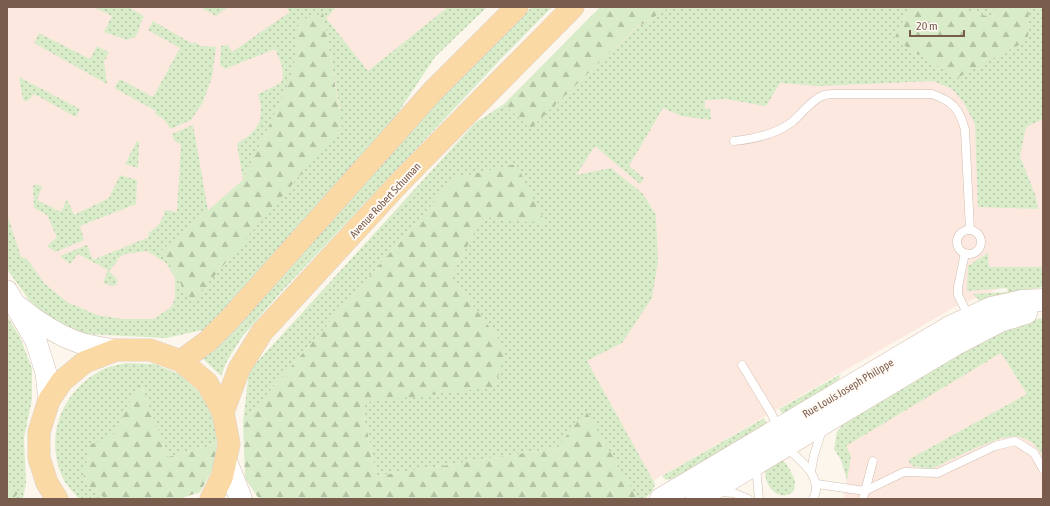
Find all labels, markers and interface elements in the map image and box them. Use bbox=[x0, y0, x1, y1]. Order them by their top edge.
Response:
scale bar bbox=[910, 12, 964, 38]
text: 20 m bbox=[916, 19, 938, 33]
street label: Avenue Robert Schuman bbox=[347, 160, 423, 240]
street label: Rue Louis Joseph Philippe bbox=[800, 356, 896, 420]

